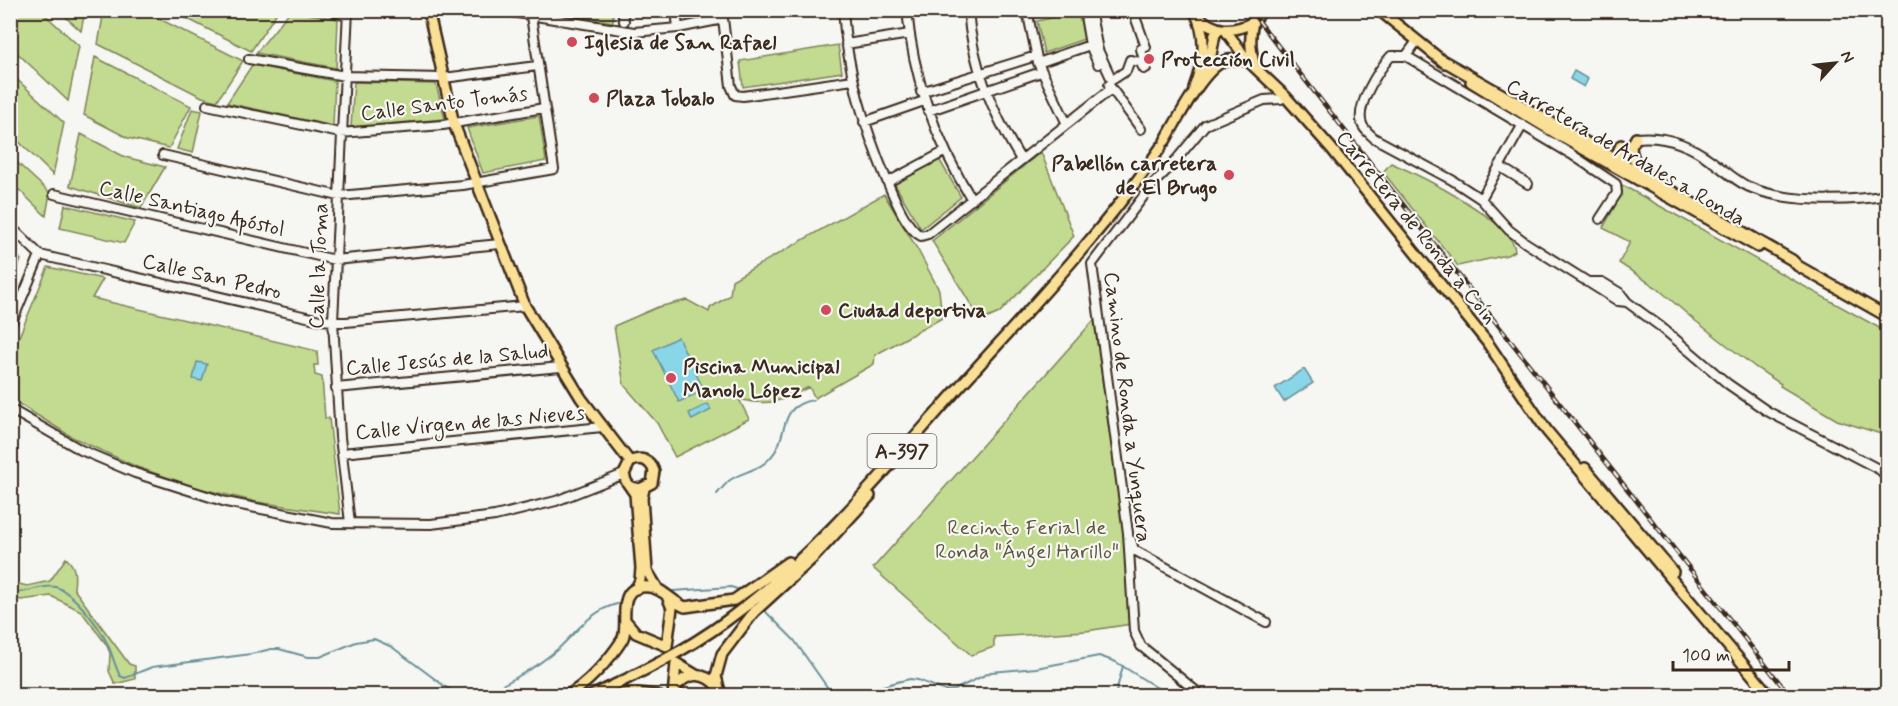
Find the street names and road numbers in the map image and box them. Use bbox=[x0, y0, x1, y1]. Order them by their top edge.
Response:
street label: Carretera de Ardales a Ronda bbox=[1501, 73, 1750, 233]
street label: Calle Santo Tomás bbox=[359, 80, 529, 128]
street label: Carretera de Ronda a Coín bbox=[1329, 125, 1503, 330]
street label: Calle Santiago Apóstol bbox=[96, 174, 287, 245]
street label: Calle la Toma bbox=[303, 202, 335, 330]
street label: Calle San Pedro bbox=[139, 247, 284, 307]
street label: Camino de Ronda a Yunquera bbox=[1097, 270, 1158, 544]
street label: Calle Jesús de la Salud bbox=[345, 337, 549, 383]
street label: Calle Virgen de las Nieves bbox=[354, 399, 586, 448]
road number: A-397 bbox=[868, 434, 936, 468]

